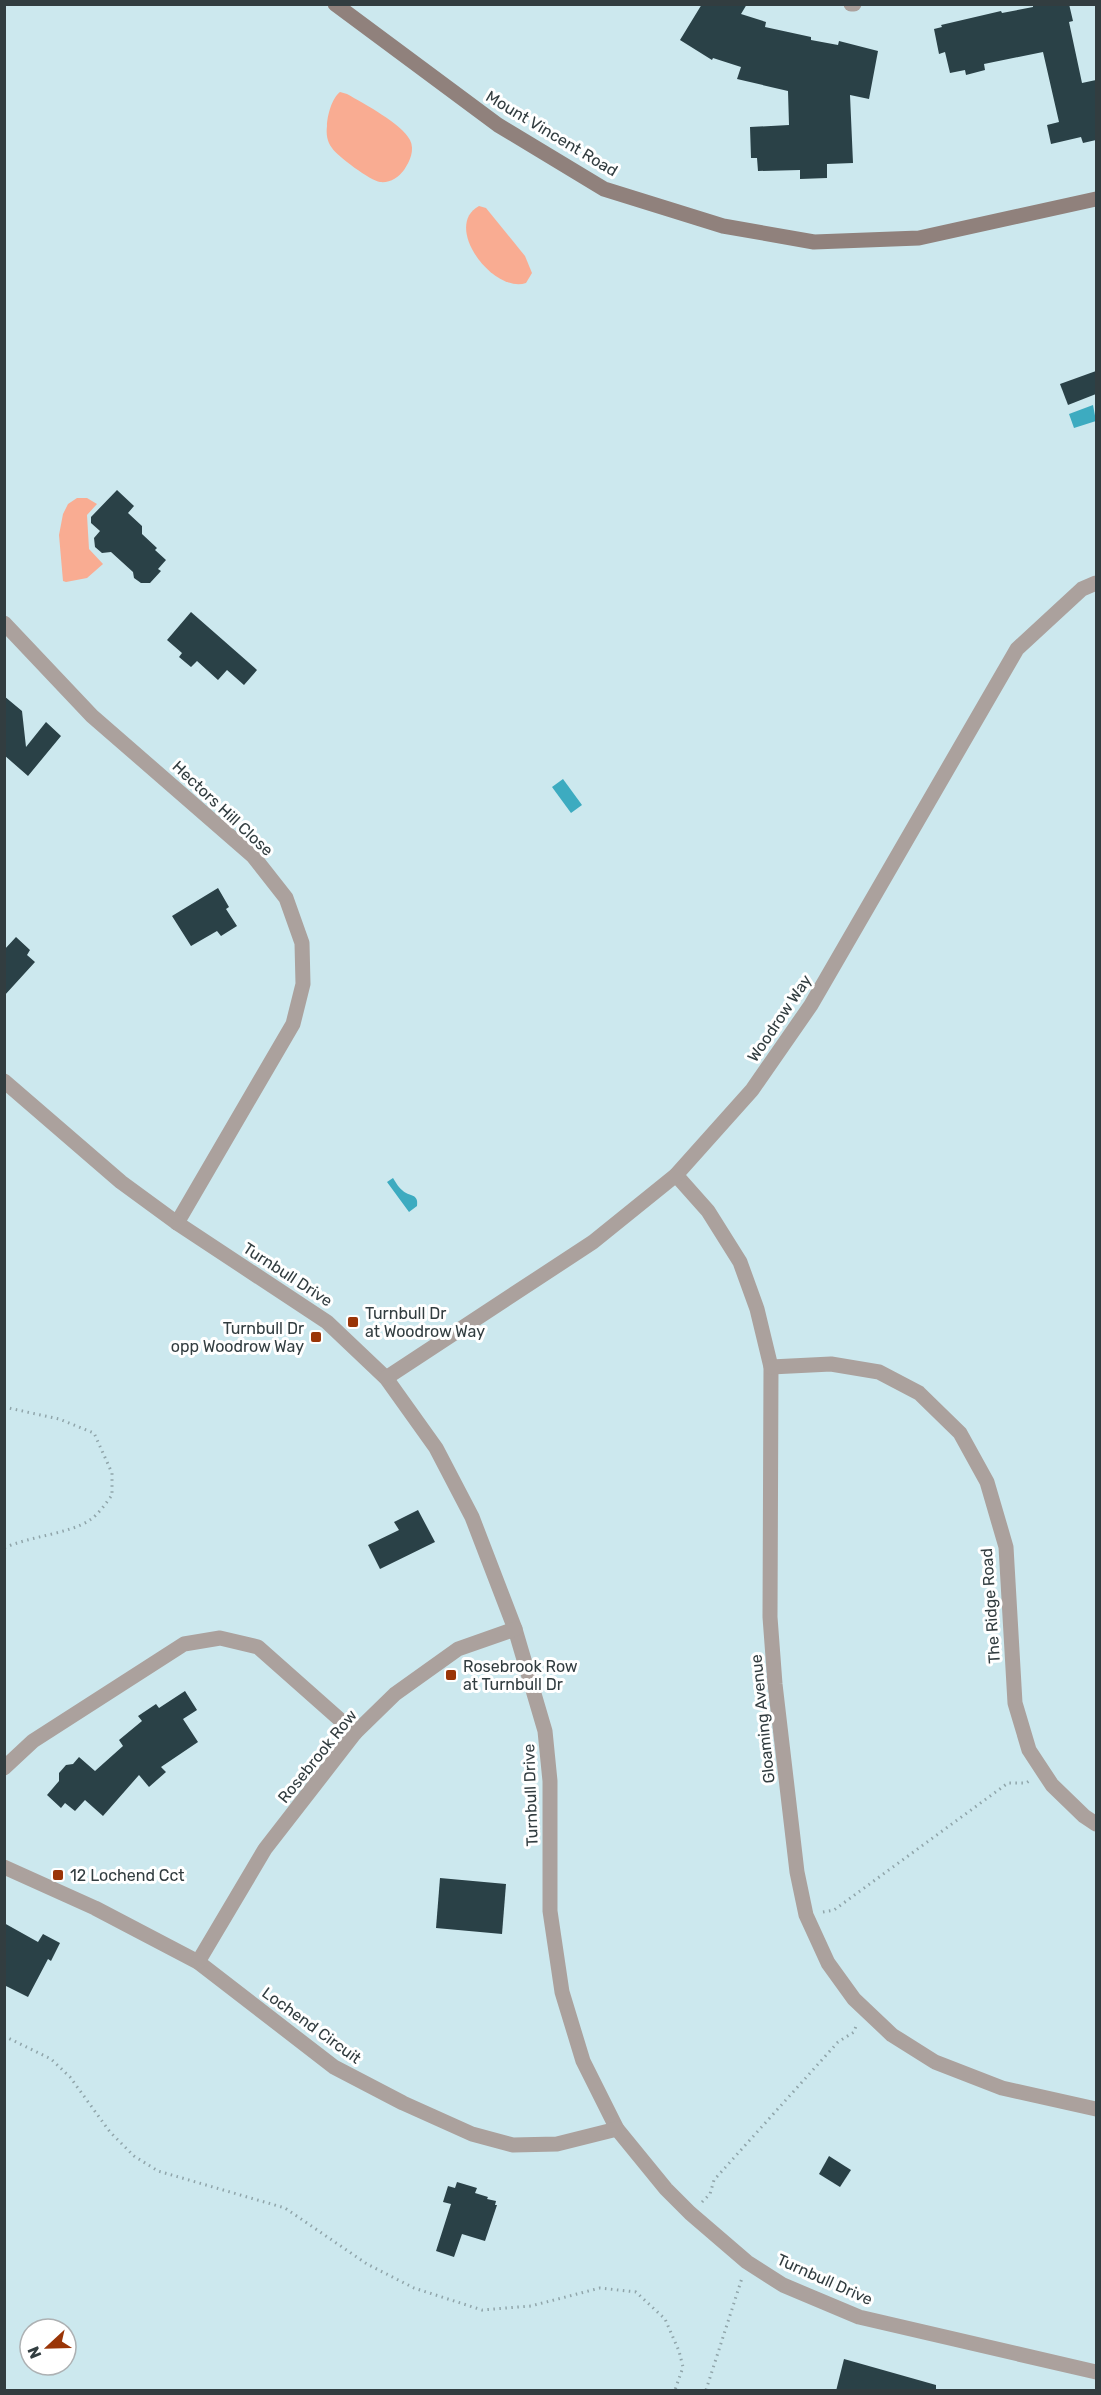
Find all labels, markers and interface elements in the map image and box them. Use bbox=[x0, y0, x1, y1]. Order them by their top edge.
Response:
street label: Mount Vincent Road bbox=[482, 87, 621, 180]
street label: Hectors Hill Close bbox=[168, 757, 277, 860]
street label: Woodrow Way bbox=[743, 971, 816, 1066]
street label: Turnbull Drive bbox=[239, 1238, 336, 1310]
place label: Turnbull Dr at Woodrow Way bbox=[365, 1304, 485, 1341]
marker: Turnbull Dr at Woodrow Way bbox=[346, 1315, 360, 1329]
place label: Turnbull Dr opp Woodrow Way bbox=[171, 1319, 304, 1356]
marker: Turnbull Dr opp Woodrow Way bbox=[309, 1330, 323, 1344]
street label: The Ridge Road bbox=[977, 1548, 1004, 1664]
street label: Gloaming Avenue bbox=[746, 1653, 779, 1784]
place label: Rosebrook Row at Turnbull Dr bbox=[463, 1657, 578, 1694]
marker: Rosebrook Row at Turnbull Dr bbox=[444, 1668, 458, 1682]
street label: Rosebrook Row bbox=[274, 1706, 361, 1807]
street label: Turnbull Drive bbox=[519, 1743, 542, 1847]
place label: 12 Lochend Cct bbox=[70, 1866, 185, 1885]
marker: 12 Lochend Cct bbox=[51, 1868, 65, 1882]
street label: Lochend Circuit bbox=[258, 1983, 365, 2068]
street label: Turnbull Drive bbox=[774, 2250, 876, 2309]
north arrow bbox=[18, 2317, 78, 2377]
text: N bbox=[24, 2344, 46, 2361]

